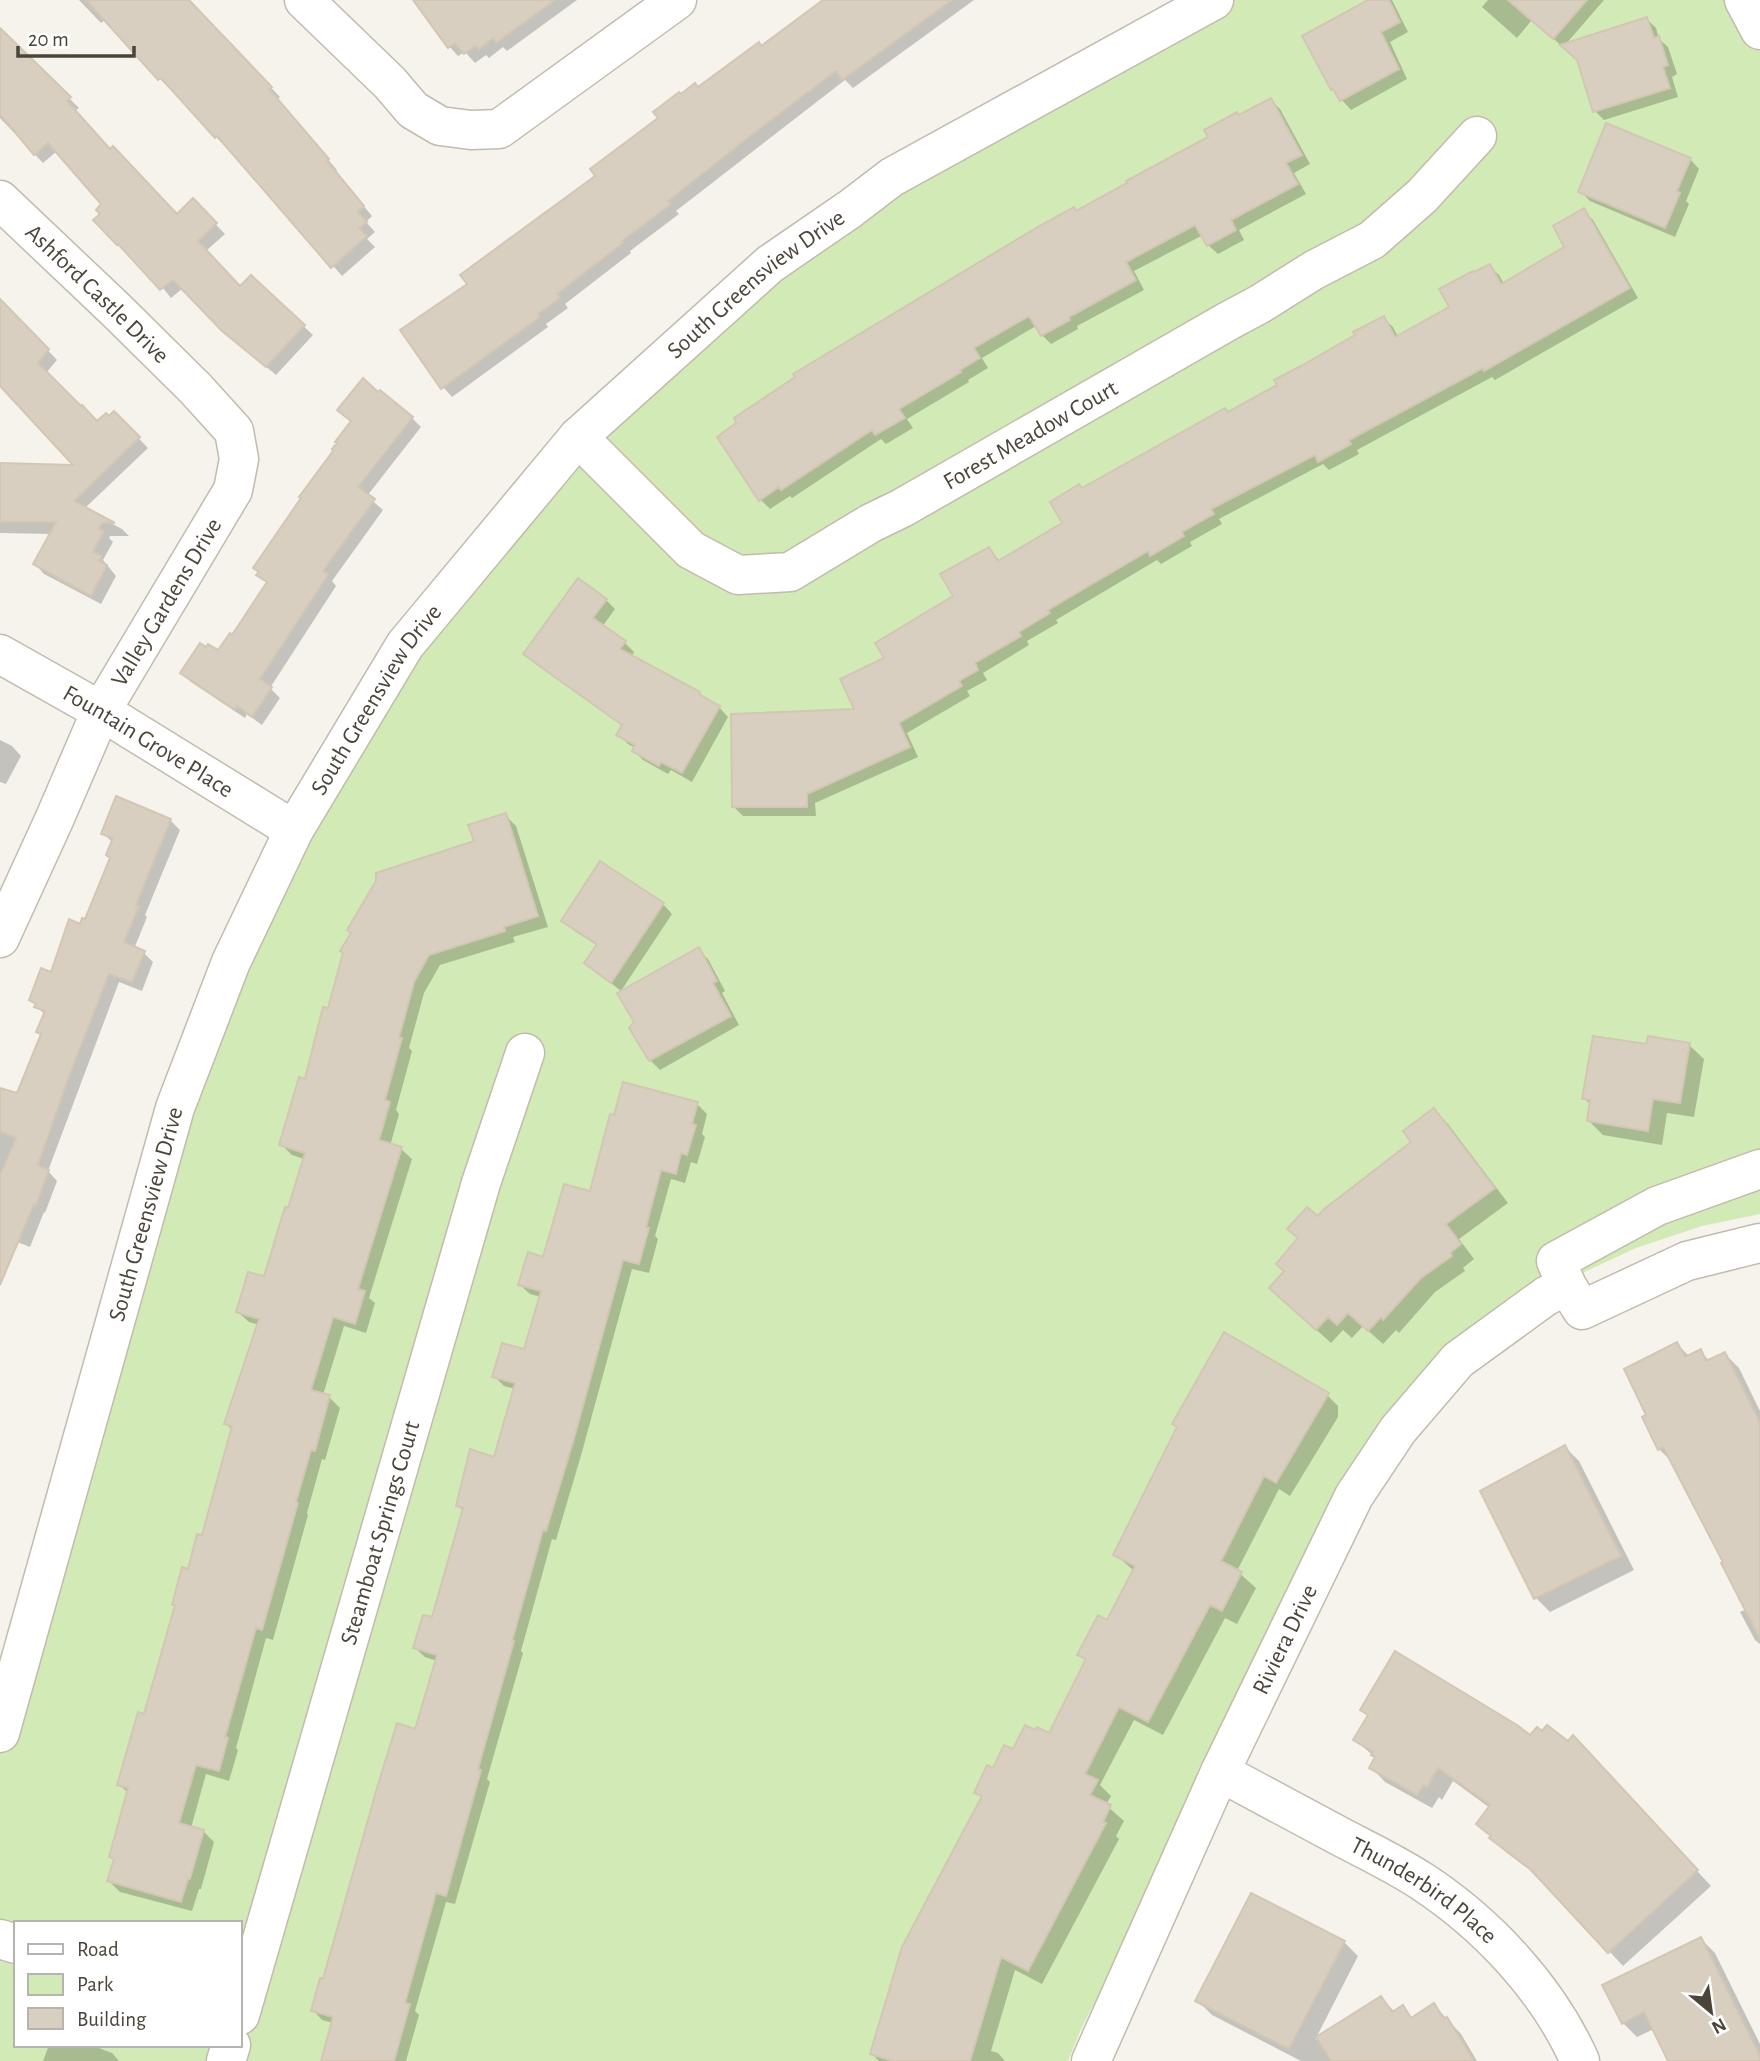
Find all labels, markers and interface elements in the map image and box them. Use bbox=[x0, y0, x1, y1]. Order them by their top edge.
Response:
scale bar bbox=[18, 14, 133, 58]
text: 20 m bbox=[28, 29, 69, 50]
street label: South Greensview Drive bbox=[663, 206, 849, 363]
street label: Ashford Castle Drive bbox=[21, 220, 173, 368]
street label: Forest Meadow Court bbox=[940, 376, 1122, 495]
street label: Valley Gardens Drive bbox=[107, 514, 227, 691]
street label: South Greensview Drive bbox=[307, 600, 446, 799]
street label: Fountain Grove Place bbox=[59, 681, 237, 803]
street label: South Greensview Drive bbox=[105, 1104, 188, 1324]
street label: Steamboat Springs Court bbox=[337, 1418, 424, 1648]
street label: Riviera Drive bbox=[1249, 1581, 1322, 1698]
street label: Thunderbird Place bbox=[1346, 1833, 1501, 1949]
legend bbox=[14, 1921, 242, 2047]
text: Road bbox=[77, 1939, 119, 1960]
text: Park bbox=[77, 1974, 114, 1995]
north arrow bbox=[1676, 1977, 1746, 2047]
text: Building bbox=[77, 2009, 147, 2030]
text: N bbox=[1708, 2014, 1729, 2037]

